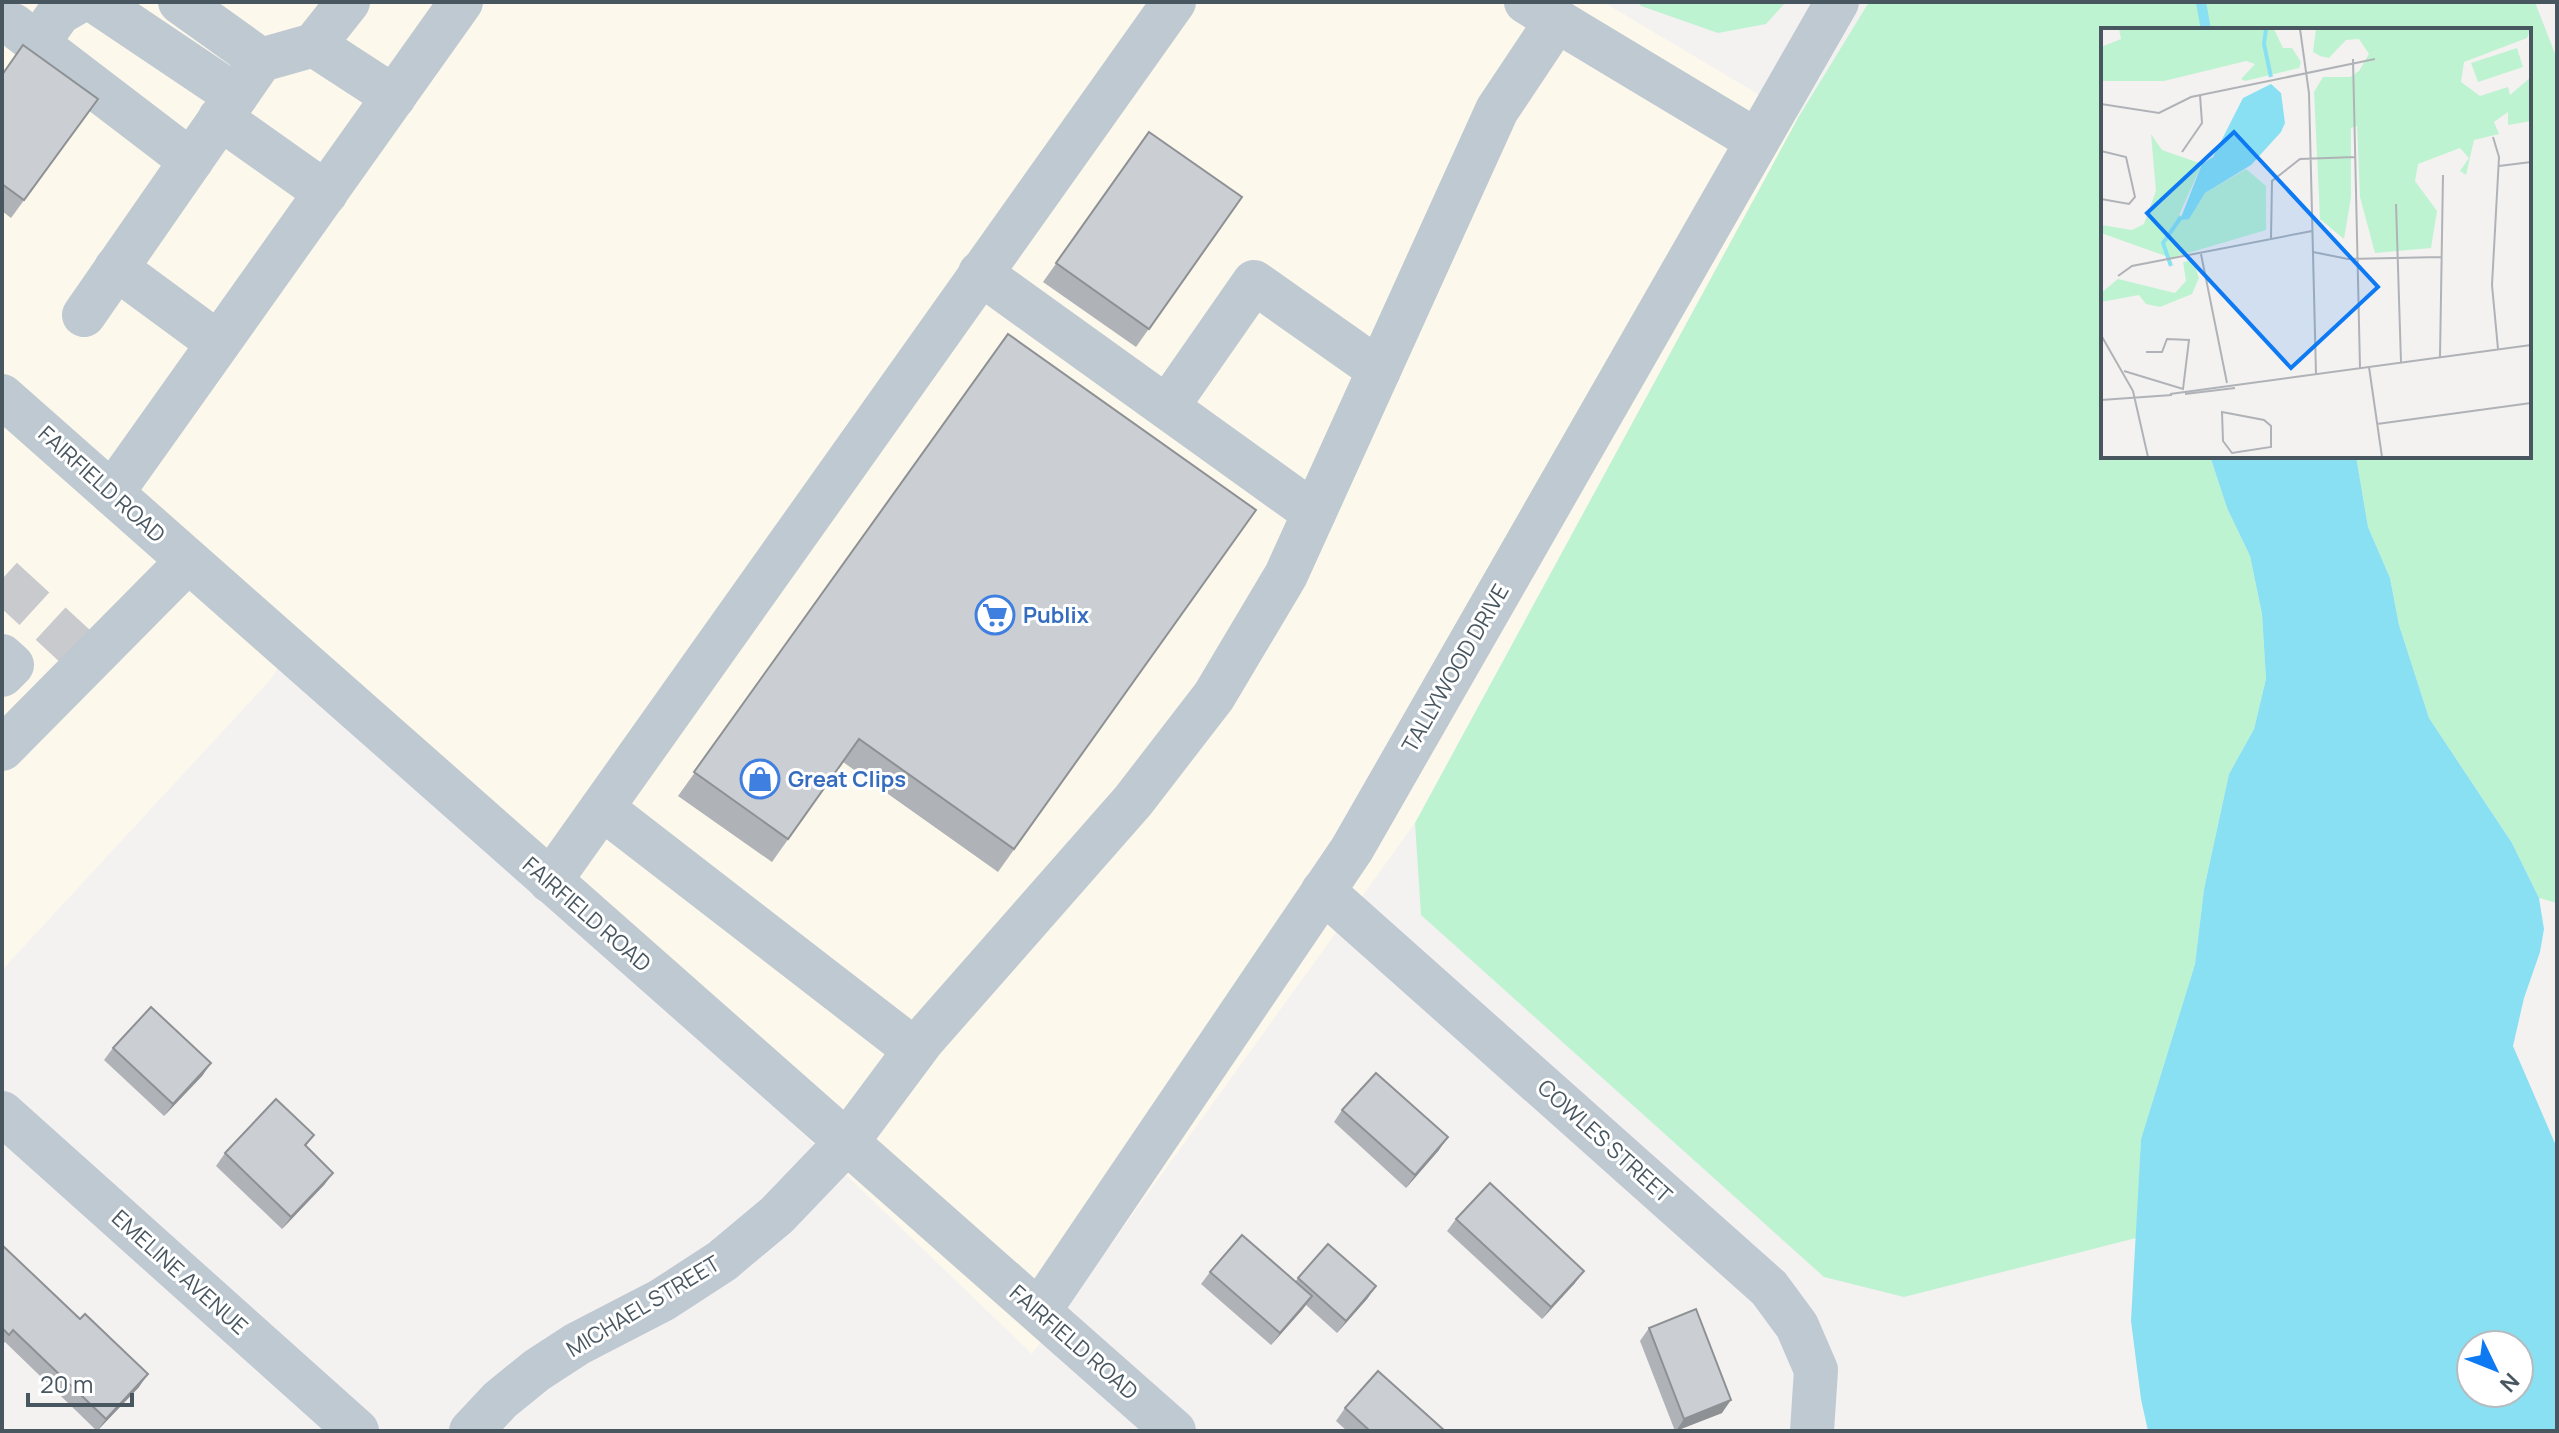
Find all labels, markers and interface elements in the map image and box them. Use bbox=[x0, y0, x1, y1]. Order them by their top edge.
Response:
inset map bbox=[2101, 28, 2531, 458]
street label: FAIRFIELD ROAD bbox=[32, 419, 172, 549]
street label: TALLYWOOD DRIVE bbox=[1395, 578, 1515, 758]
supermarket icon: Publix bbox=[974, 594, 1016, 636]
place label: Publix bbox=[1023, 600, 1089, 630]
shop icon: Great Clips bbox=[739, 758, 781, 800]
place label: Great Clips bbox=[788, 764, 906, 794]
street label: FAIRFIELD ROAD bbox=[516, 850, 658, 978]
street label: COWLES STREET bbox=[1531, 1072, 1679, 1210]
street label: EMELINE AVENUE bbox=[106, 1203, 254, 1341]
street label: MICHAEL STREET bbox=[561, 1248, 725, 1364]
street label: FAIRFIELD ROAD bbox=[1003, 1278, 1145, 1406]
north arrow bbox=[2455, 1329, 2535, 1409]
scale bar bbox=[28, 1357, 132, 1407]
text: 20 m bbox=[40, 1367, 93, 1400]
text: N bbox=[2493, 1367, 2526, 1399]

